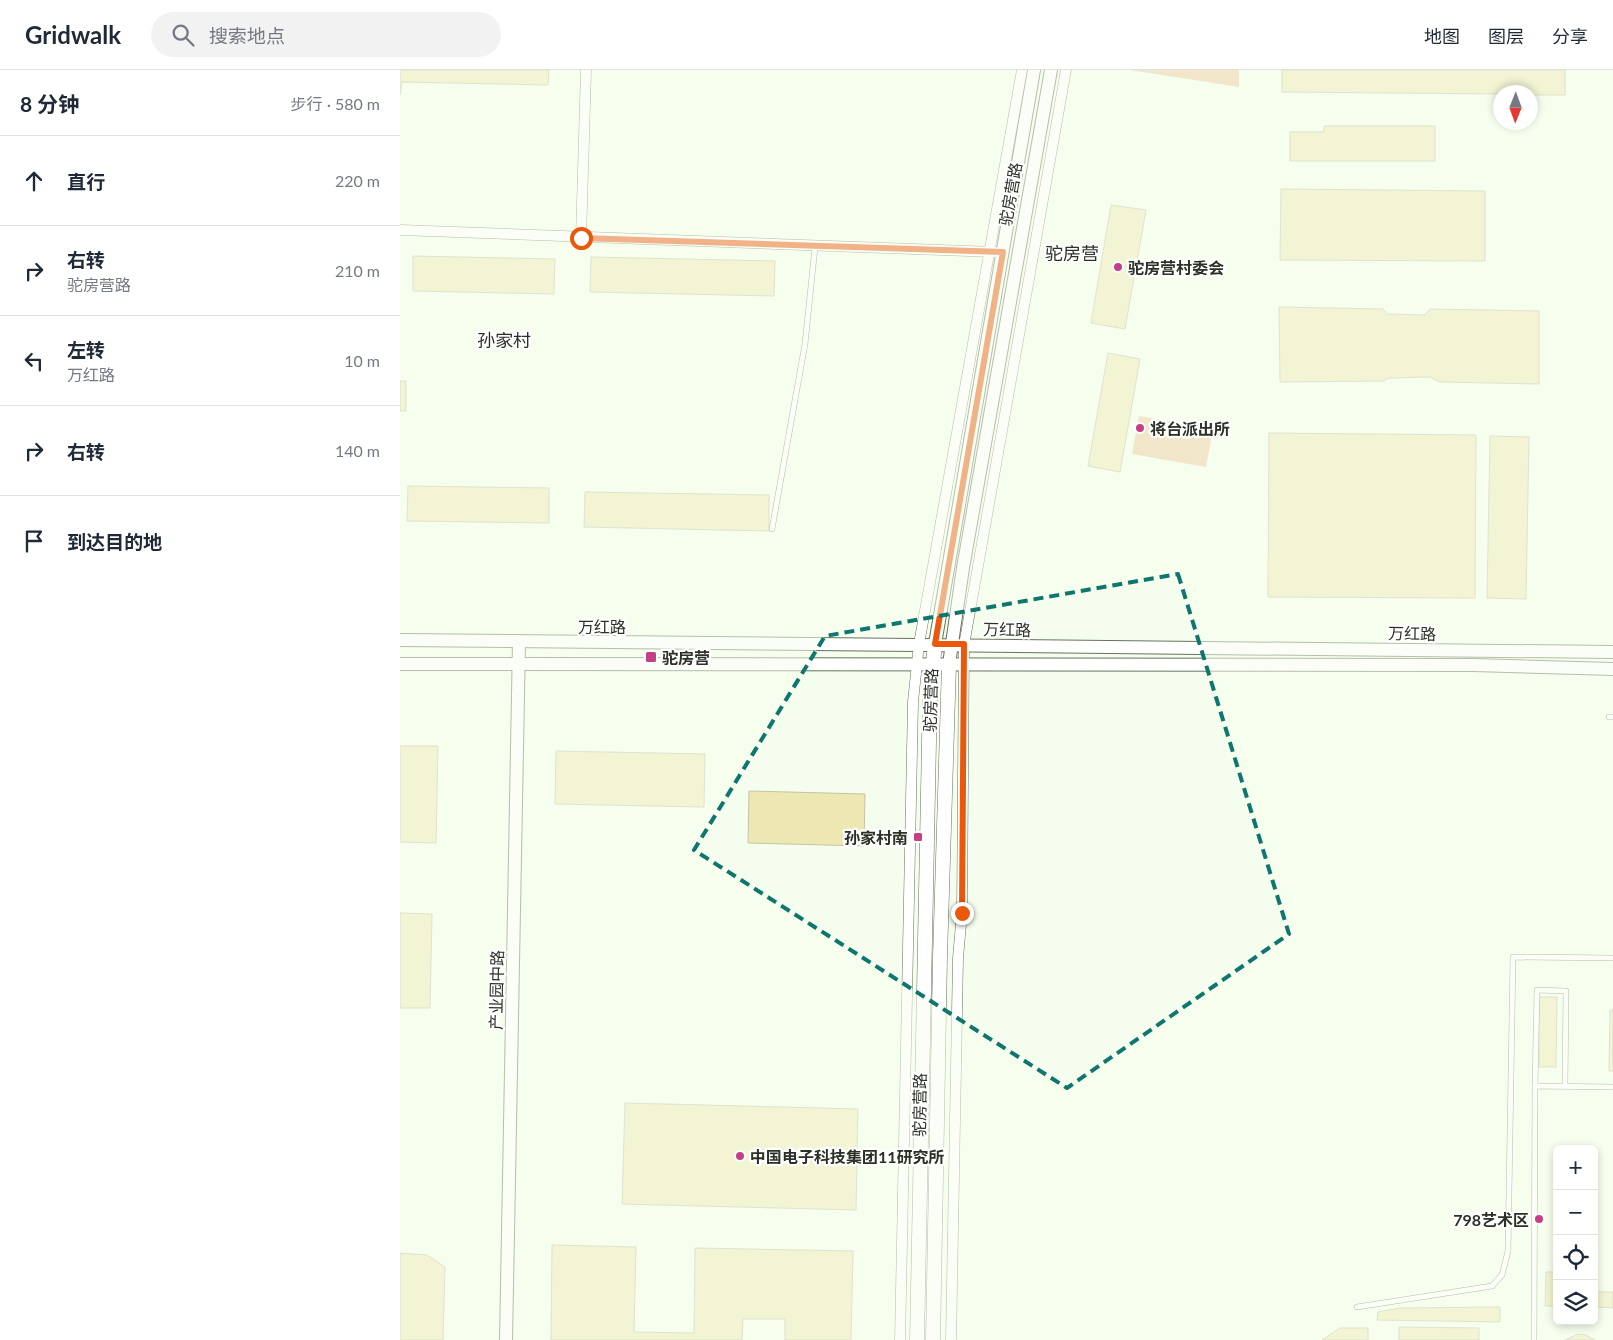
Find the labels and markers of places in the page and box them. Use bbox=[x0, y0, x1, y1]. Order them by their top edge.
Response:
place label: 驼房营村委会 bbox=[1128, 258, 1224, 277]
marker: 驼房营村委会 bbox=[1112, 261, 1124, 273]
place label: 将台派出所 bbox=[1150, 419, 1230, 438]
marker: 将台派出所 bbox=[1134, 422, 1146, 434]
place label: 驼房营 bbox=[662, 648, 710, 667]
marker: 驼房营 bbox=[644, 650, 658, 664]
place label: 孙家村南 bbox=[844, 828, 908, 847]
marker: 孙家村南 bbox=[912, 831, 924, 843]
place label: 中国电子科技集团11研究所 bbox=[750, 1147, 945, 1166]
marker: 中国电子科技集团11研究所 bbox=[734, 1150, 746, 1162]
place label: 798艺术区 bbox=[1453, 1210, 1529, 1229]
marker: 798艺术区 bbox=[1533, 1213, 1545, 1225]

